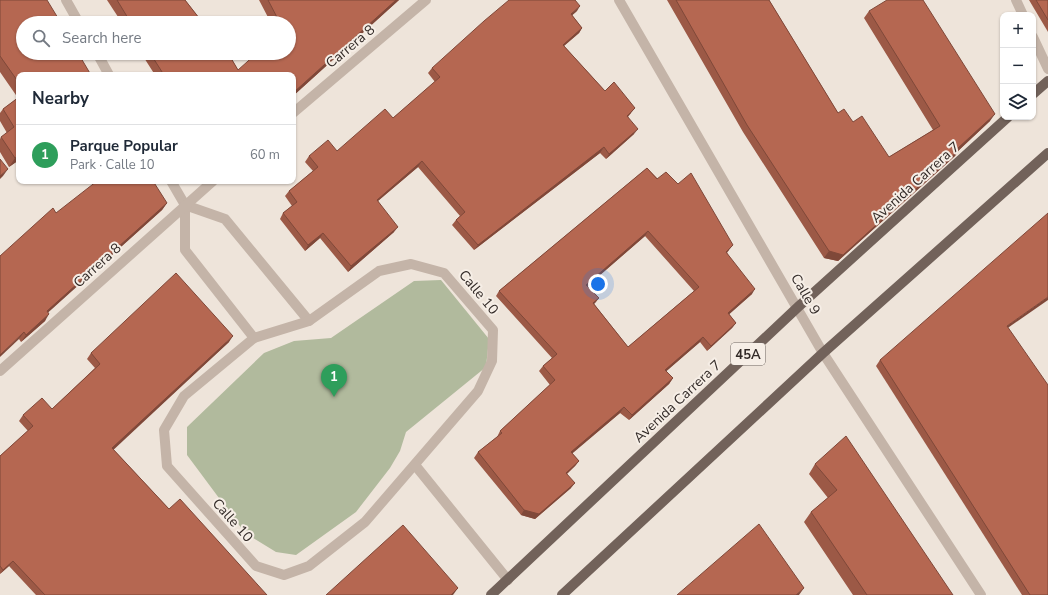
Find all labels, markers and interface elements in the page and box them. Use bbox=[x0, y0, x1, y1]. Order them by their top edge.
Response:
map controls bbox=[1000, 12, 1036, 120]
button: + bbox=[1000, 12, 1036, 48]
search box bbox=[16, 16, 296, 60]
street label: Carrera 8 bbox=[322, 20, 379, 72]
icon: search bbox=[30, 27, 52, 49]
text: Search here bbox=[62, 28, 142, 48]
button: − bbox=[1000, 48, 1036, 84]
button: layers bbox=[1000, 84, 1036, 120]
text: Nearby bbox=[32, 87, 89, 110]
text: Parque Popular bbox=[70, 136, 178, 156]
street label: Avenida Carrera 7 bbox=[867, 137, 964, 227]
text: 1 bbox=[41, 146, 49, 164]
text: 60 m bbox=[250, 146, 280, 164]
text: Park · Calle 10 bbox=[70, 156, 155, 174]
street label: Carrera 8 bbox=[69, 239, 125, 292]
street label: Calle 10 bbox=[454, 266, 503, 319]
street label: Calle 9 bbox=[786, 270, 825, 318]
your location bbox=[588, 274, 608, 294]
road number: 45A bbox=[731, 343, 765, 365]
street label: Avenida Carrera 7 bbox=[629, 356, 725, 447]
pin: 1 bbox=[321, 364, 347, 397]
street label: Calle 10 bbox=[208, 494, 257, 546]

